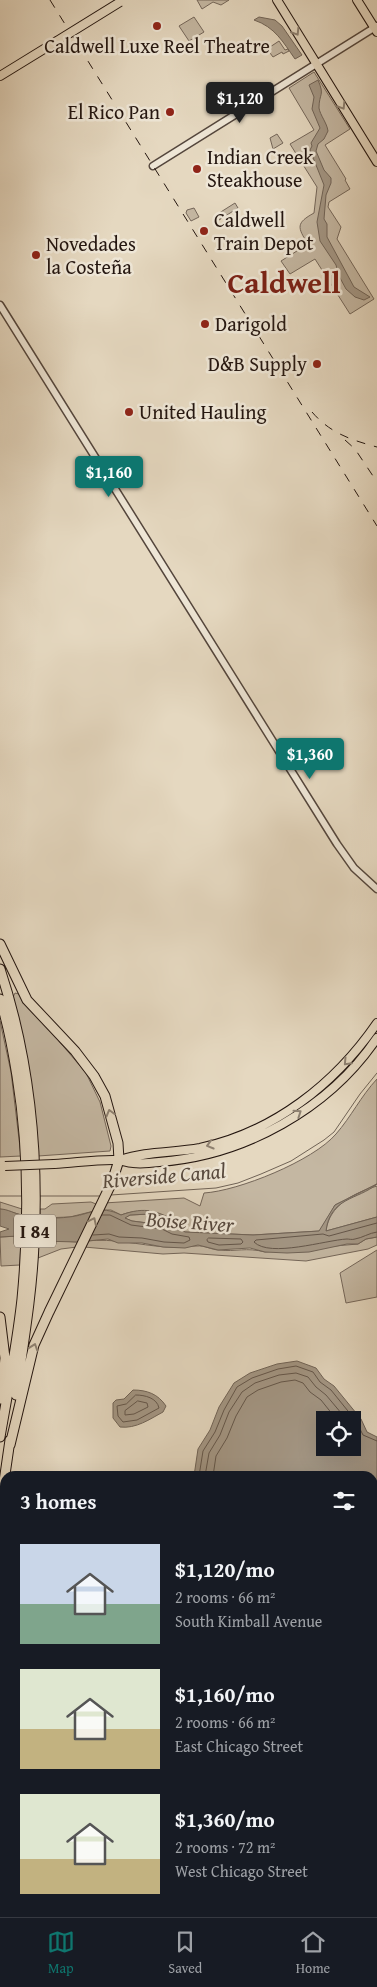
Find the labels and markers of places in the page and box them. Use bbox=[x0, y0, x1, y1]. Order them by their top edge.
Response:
marker: Caldwell Luxe Reel Theatre bbox=[151, 20, 163, 32]
place label: Caldwell Luxe Reel Theatre bbox=[44, 31, 270, 60]
pin: $1,120 bbox=[199, 82, 281, 124]
place label: El Rico Pan bbox=[68, 97, 160, 126]
marker: El Rico Pan bbox=[164, 106, 176, 118]
place label: Indian Creek Steakhouse bbox=[207, 142, 314, 194]
marker: Indian Creek Steakhouse bbox=[191, 163, 203, 175]
place label: Caldwell Train Depot bbox=[214, 205, 314, 257]
marker: Caldwell Train Depot bbox=[198, 225, 210, 237]
place label: Novedades la Costeña bbox=[46, 229, 136, 281]
marker: Novedades la Costeña bbox=[30, 249, 42, 261]
place label: Darigold bbox=[215, 309, 287, 338]
marker: Darigold bbox=[199, 318, 211, 330]
place label: D&B Supply bbox=[208, 349, 307, 378]
marker: D&B Supply bbox=[311, 358, 323, 370]
place label: United Hauling bbox=[139, 397, 267, 426]
marker: United Hauling bbox=[123, 406, 135, 418]
pin: $1,160 bbox=[68, 456, 150, 498]
pin: $1,360 bbox=[269, 738, 351, 780]

